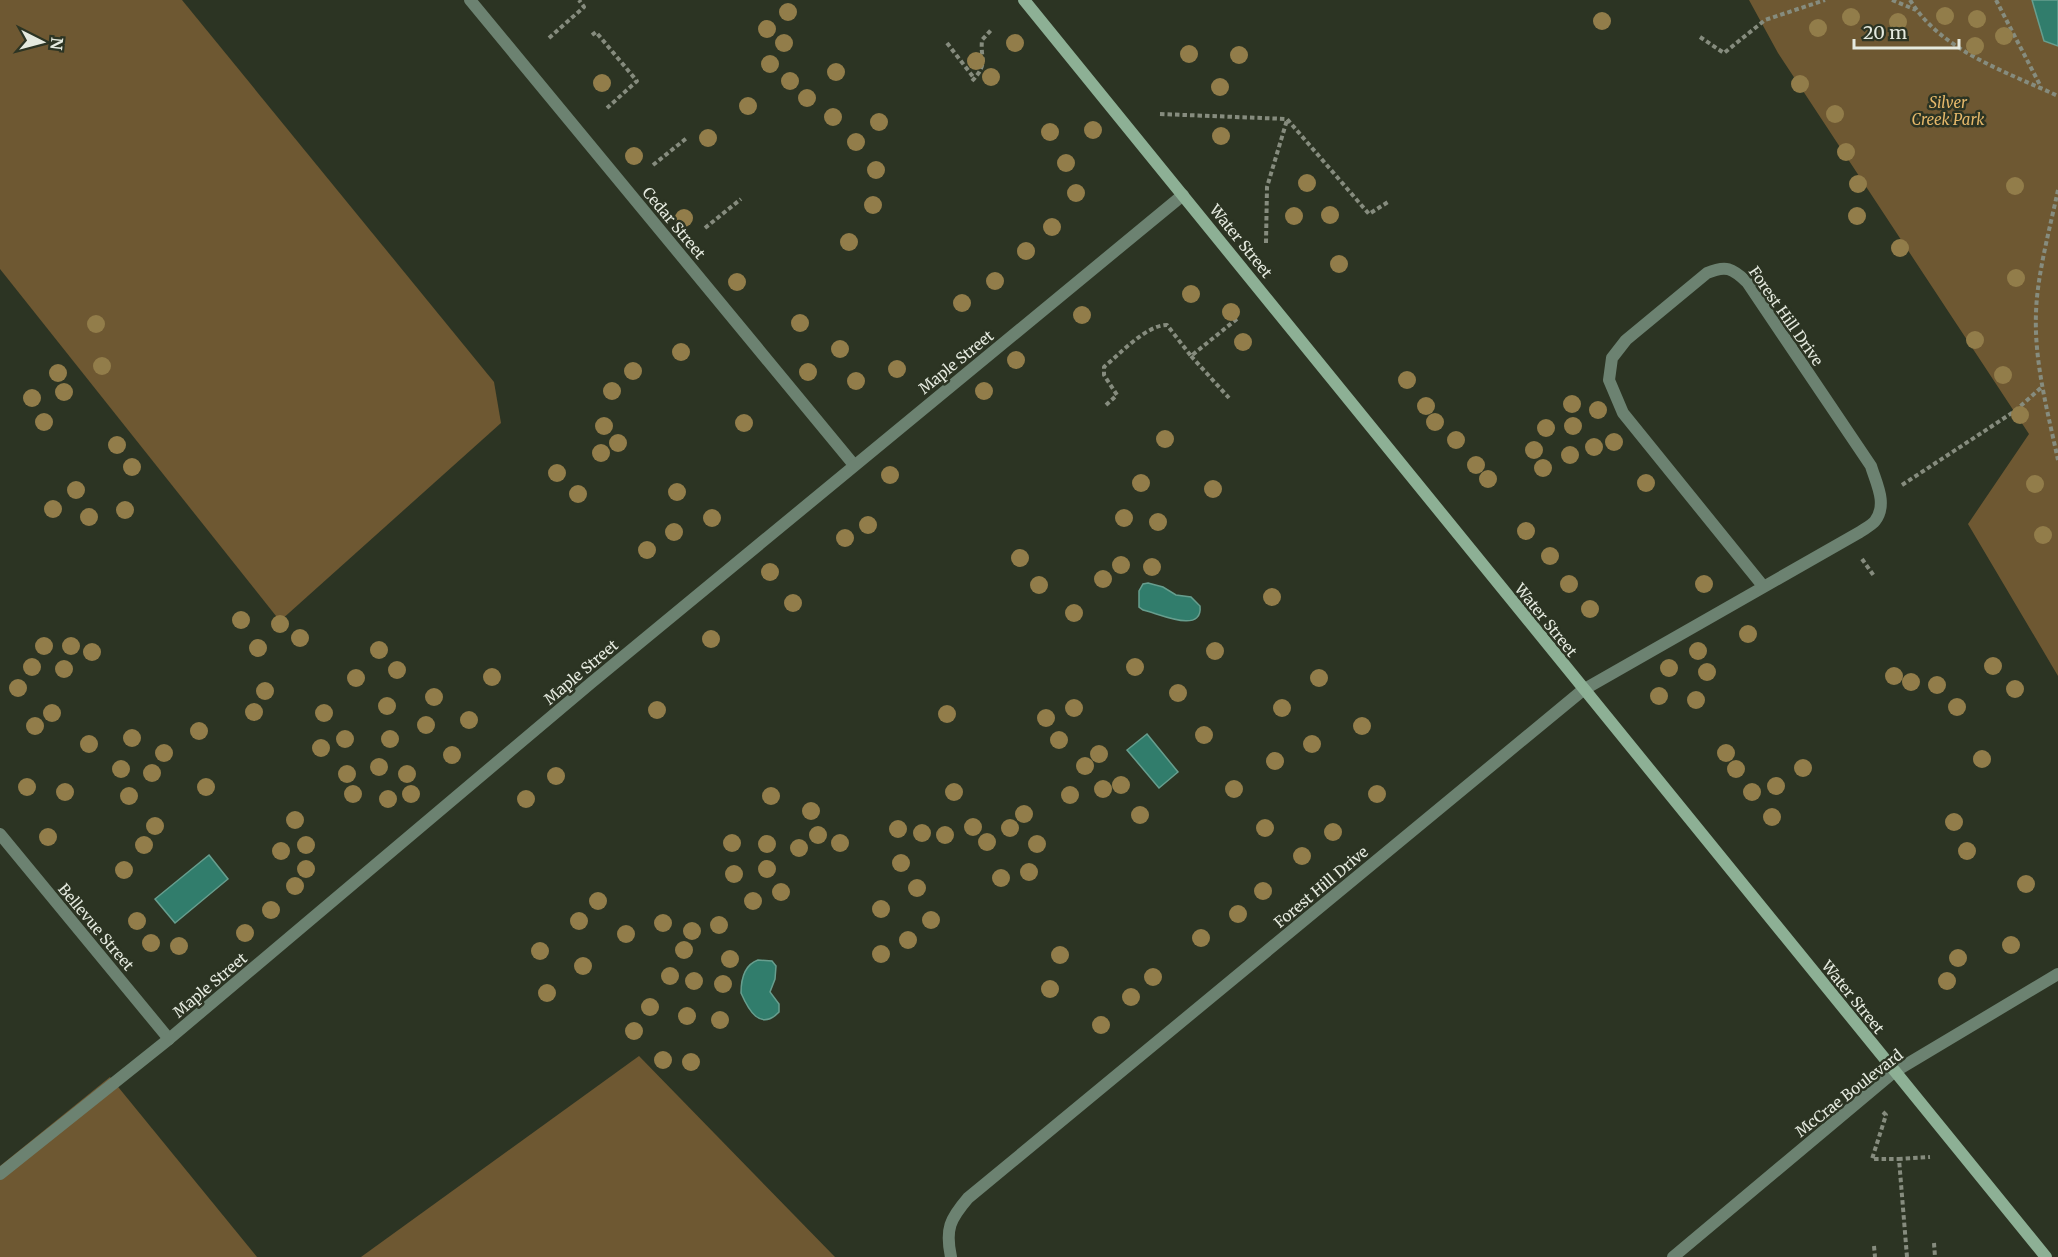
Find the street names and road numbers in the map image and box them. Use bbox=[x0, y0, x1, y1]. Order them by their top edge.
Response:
street label: Cedar Street bbox=[638, 183, 710, 263]
street label: Water Street bbox=[1205, 200, 1276, 282]
street label: Forest Hill Drive bbox=[1745, 263, 1827, 369]
street label: Maple Street bbox=[915, 326, 997, 398]
street label: Water Street bbox=[1510, 579, 1581, 661]
street label: Maple Street bbox=[540, 635, 622, 708]
street label: Forest Hill Drive bbox=[1270, 842, 1372, 932]
street label: Bellevue Street bbox=[54, 880, 138, 975]
street label: Maple Street bbox=[169, 948, 251, 1021]
street label: Water Street bbox=[1817, 956, 1888, 1038]
street label: McCrae Boulevard bbox=[1792, 1045, 1906, 1141]

